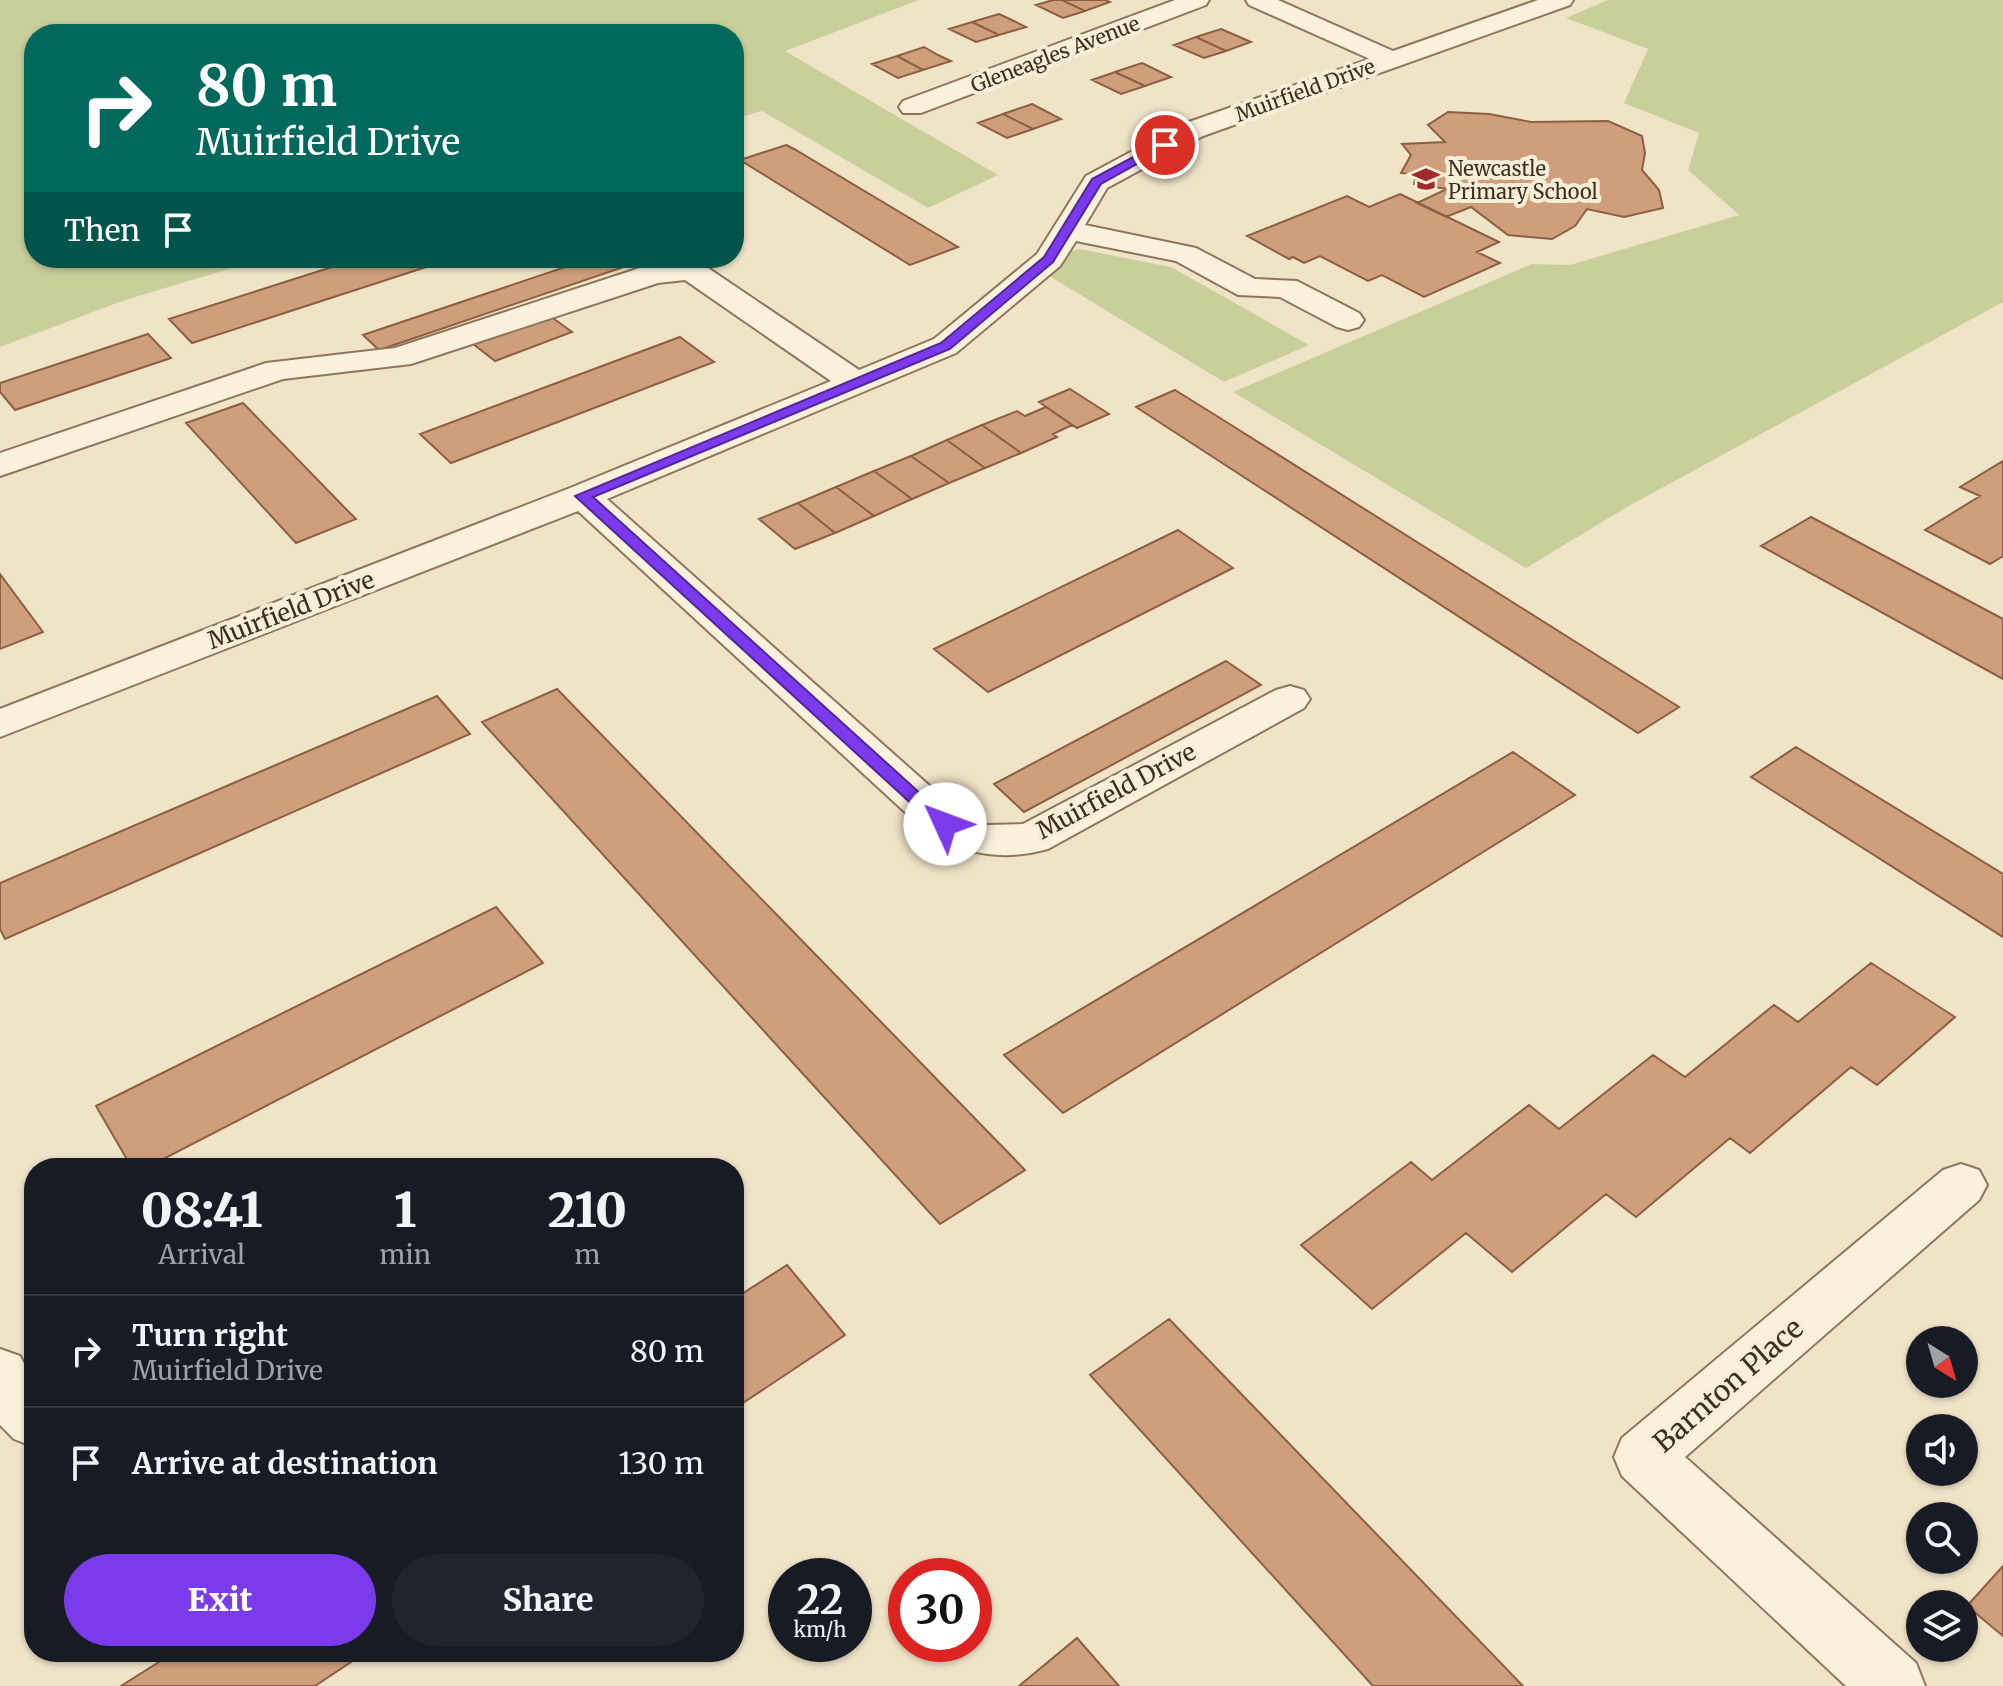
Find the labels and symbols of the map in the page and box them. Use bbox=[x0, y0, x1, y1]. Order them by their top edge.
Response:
street label: Gleneagles Avenue bbox=[967, 10, 1143, 98]
street label: Muirfield Drive bbox=[1232, 53, 1378, 127]
pin bbox=[1131, 111, 1199, 179]
place label: Newcastle Primary School bbox=[1448, 156, 1598, 204]
school or university icon: Newcastle Primary School bbox=[1411, 164, 1441, 194]
street label: Muirfield Drive bbox=[203, 564, 379, 656]
street label: Muirfield Drive bbox=[1031, 736, 1201, 846]
position arrow bbox=[903, 782, 987, 866]
street label: Barnton Place bbox=[1646, 1310, 1810, 1460]
north arrow bbox=[1906, 1326, 1978, 1398]
speed limit sign: 30 bbox=[888, 1558, 992, 1662]

